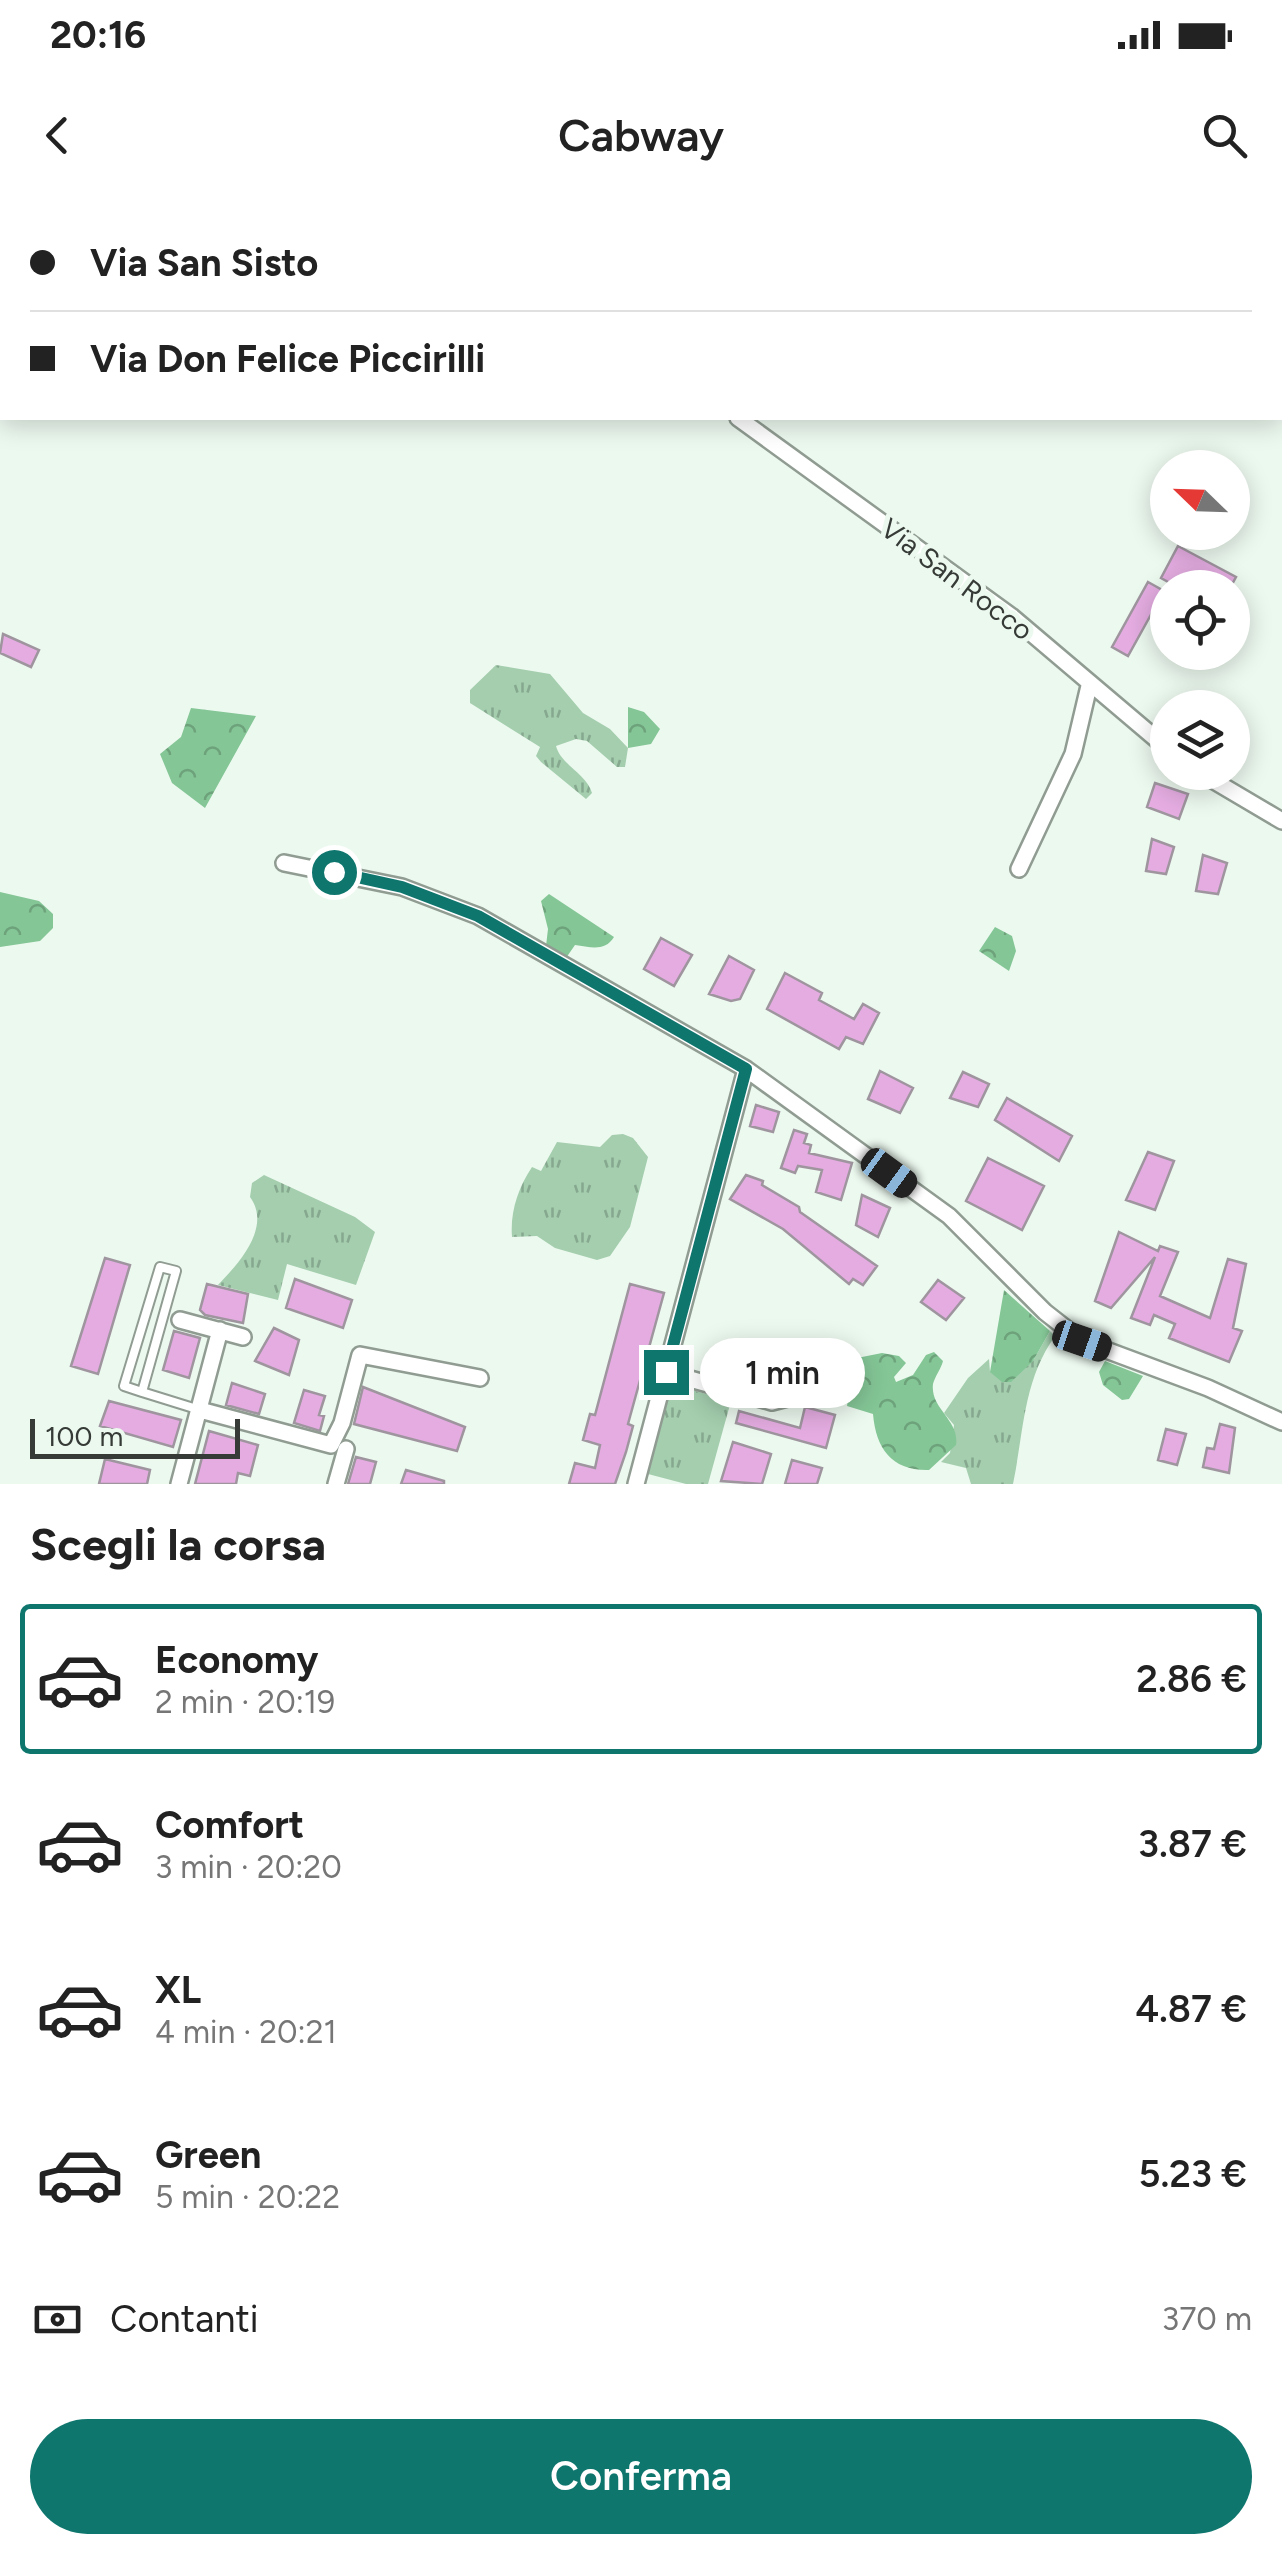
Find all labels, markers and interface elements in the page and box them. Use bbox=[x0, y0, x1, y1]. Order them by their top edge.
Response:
text: 20:16 bbox=[50, 12, 146, 58]
icon: back bbox=[30, 108, 85, 163]
text: Cabway bbox=[558, 108, 724, 162]
icon: search bbox=[1197, 108, 1252, 163]
text: Via San Sisto bbox=[90, 240, 318, 286]
text: Via Don Felice Piccirilli bbox=[90, 336, 485, 382]
north arrow bbox=[1150, 450, 1250, 550]
map controls bbox=[1150, 450, 1250, 790]
street label: Via San Rocco bbox=[874, 511, 1040, 647]
button: locate bbox=[1150, 570, 1250, 670]
button: layers bbox=[1150, 690, 1250, 790]
route start bbox=[312, 850, 357, 895]
car bbox=[856, 1143, 922, 1203]
car bbox=[1049, 1317, 1115, 1365]
callout: 1 min bbox=[701, 1337, 866, 1407]
route end bbox=[644, 1350, 689, 1395]
text: 1 min bbox=[745, 1354, 820, 1392]
scale bar bbox=[30, 1414, 240, 1458]
text: 100 m bbox=[45, 1419, 123, 1453]
text: Scegli la corsa bbox=[30, 1517, 326, 1571]
icon: car bbox=[35, 1634, 125, 1724]
text: Economy bbox=[155, 1637, 318, 1683]
text: 2.86 € bbox=[1136, 1656, 1247, 1702]
text: 2 min · 20:19 bbox=[155, 1683, 335, 1721]
icon: car bbox=[35, 1799, 125, 1889]
text: Comfort bbox=[155, 1802, 304, 1848]
text: 3.87 € bbox=[1138, 1821, 1247, 1867]
text: 3 min · 20:20 bbox=[155, 1848, 342, 1886]
icon: car bbox=[35, 1964, 125, 2054]
text: XL bbox=[155, 1967, 201, 2013]
text: 4.87 € bbox=[1135, 1986, 1247, 2032]
text: 4 min · 20:21 bbox=[155, 2013, 337, 2051]
icon: car bbox=[35, 2129, 125, 2219]
text: Green bbox=[155, 2132, 261, 2178]
text: 5.23 € bbox=[1139, 2151, 1247, 2197]
text: 5 min · 20:22 bbox=[155, 2178, 340, 2216]
icon: cash bbox=[30, 2292, 85, 2347]
text: Contanti bbox=[110, 2296, 259, 2342]
text: 370 m bbox=[1162, 2300, 1252, 2338]
button: Conferma bbox=[30, 2419, 1252, 2534]

